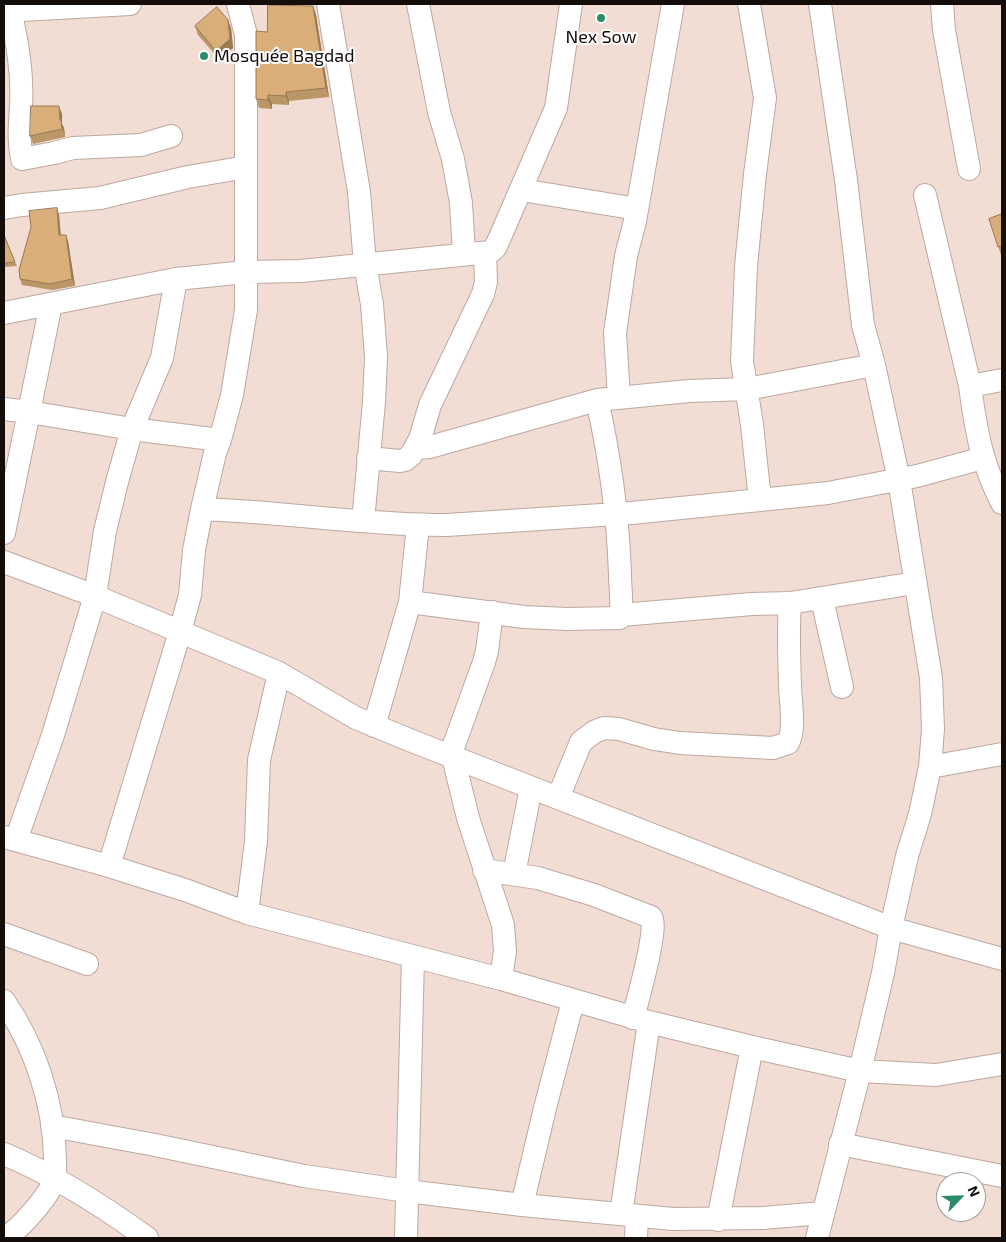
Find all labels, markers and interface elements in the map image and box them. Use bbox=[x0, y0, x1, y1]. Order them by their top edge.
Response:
marker: Nex Sow bbox=[595, 12, 607, 24]
place label: Nex Sow bbox=[566, 26, 636, 48]
place label: Mosquée Bagdad bbox=[214, 45, 355, 67]
marker: Mosquée Bagdad bbox=[198, 50, 210, 62]
north arrow bbox=[936, 1172, 986, 1222]
text: N bbox=[964, 1183, 984, 1199]

